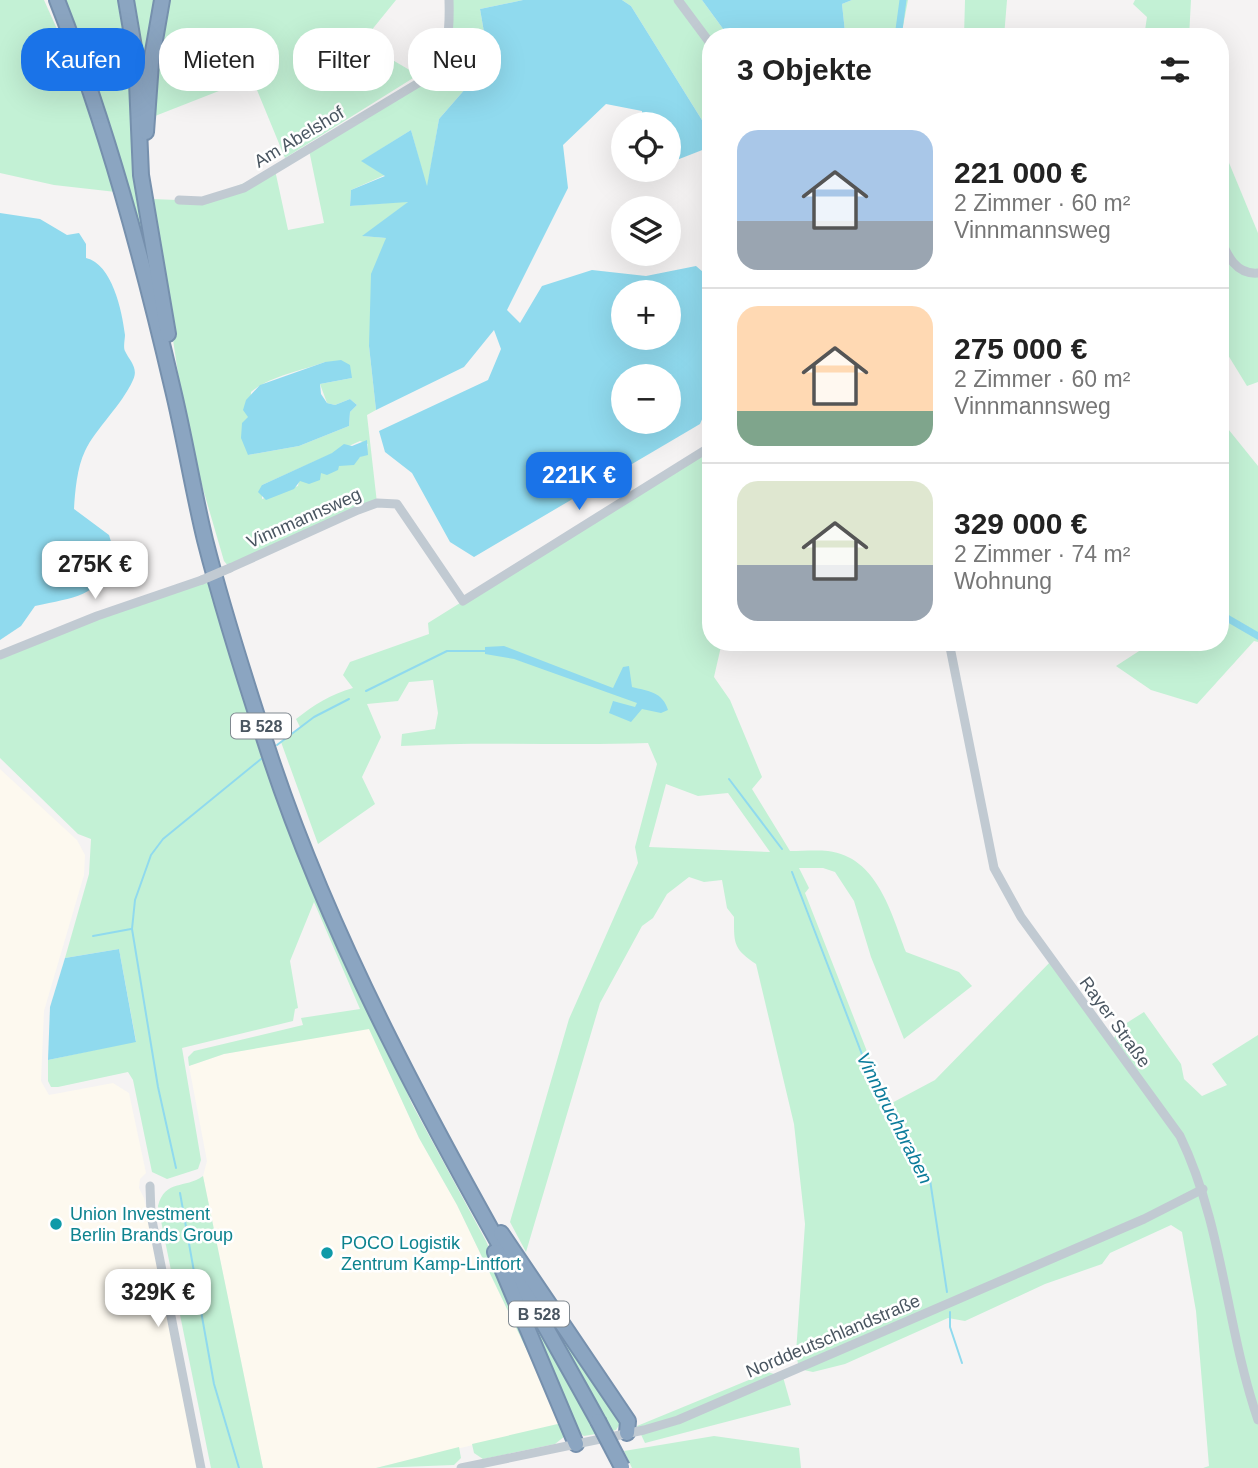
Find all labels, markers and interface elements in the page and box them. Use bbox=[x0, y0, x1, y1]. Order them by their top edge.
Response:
chip: Kaufen bbox=[21, 28, 145, 91]
chip: Mieten bbox=[159, 28, 279, 91]
chip: Filter bbox=[293, 28, 394, 91]
chip: Neu bbox=[408, 28, 501, 91]
icon: filters bbox=[1156, 51, 1194, 89]
text: 3 Objekte bbox=[737, 53, 872, 86]
street label: Am Abelshof bbox=[251, 102, 348, 172]
map controls bbox=[611, 112, 681, 434]
button: locate bbox=[611, 112, 681, 182]
text: 221 000 € bbox=[954, 156, 1087, 189]
icon: home bbox=[793, 158, 877, 242]
text: 2 Zimmer · 60 m² bbox=[954, 190, 1130, 216]
button: layers bbox=[611, 196, 681, 266]
text: Vinnmannsweg bbox=[954, 217, 1111, 243]
button: + bbox=[611, 280, 681, 350]
text: 275 000 € bbox=[954, 332, 1087, 365]
icon: home bbox=[793, 334, 877, 418]
button: − bbox=[611, 364, 681, 434]
text: 2 Zimmer · 60 m² bbox=[954, 366, 1130, 392]
text: Vinnmannsweg bbox=[954, 393, 1111, 419]
pin: 221K € bbox=[522, 452, 636, 512]
text: 221K € bbox=[542, 462, 616, 488]
street label: Vinnmannsweg bbox=[244, 484, 364, 552]
text: 329 000 € bbox=[954, 507, 1087, 540]
icon: home bbox=[793, 509, 877, 593]
text: 2 Zimmer · 74 m² bbox=[954, 541, 1130, 567]
pin: 275K € bbox=[38, 542, 152, 601]
text: 275K € bbox=[58, 551, 132, 577]
text: Wohnung bbox=[954, 568, 1052, 594]
road number: B 528 bbox=[231, 713, 291, 738]
street label: Rayer Straße bbox=[1075, 973, 1155, 1071]
water label: Vinnbruchbraben bbox=[852, 1049, 937, 1187]
place label: Union Investment Berlin Brands Group bbox=[70, 1204, 233, 1245]
marker: Union Investment Berlin Brands Group bbox=[48, 1216, 64, 1232]
place label: POCO Logistik Zentrum Kamp-Lintfort bbox=[341, 1233, 521, 1274]
marker: POCO Logistik Zentrum Kamp-Lintfort bbox=[319, 1245, 335, 1261]
pin: 329K € bbox=[101, 1270, 215, 1329]
text: 329K € bbox=[121, 1279, 195, 1305]
street label: Norddeutschlandstraße bbox=[743, 1290, 923, 1382]
road number: B 528 bbox=[509, 1302, 569, 1326]

